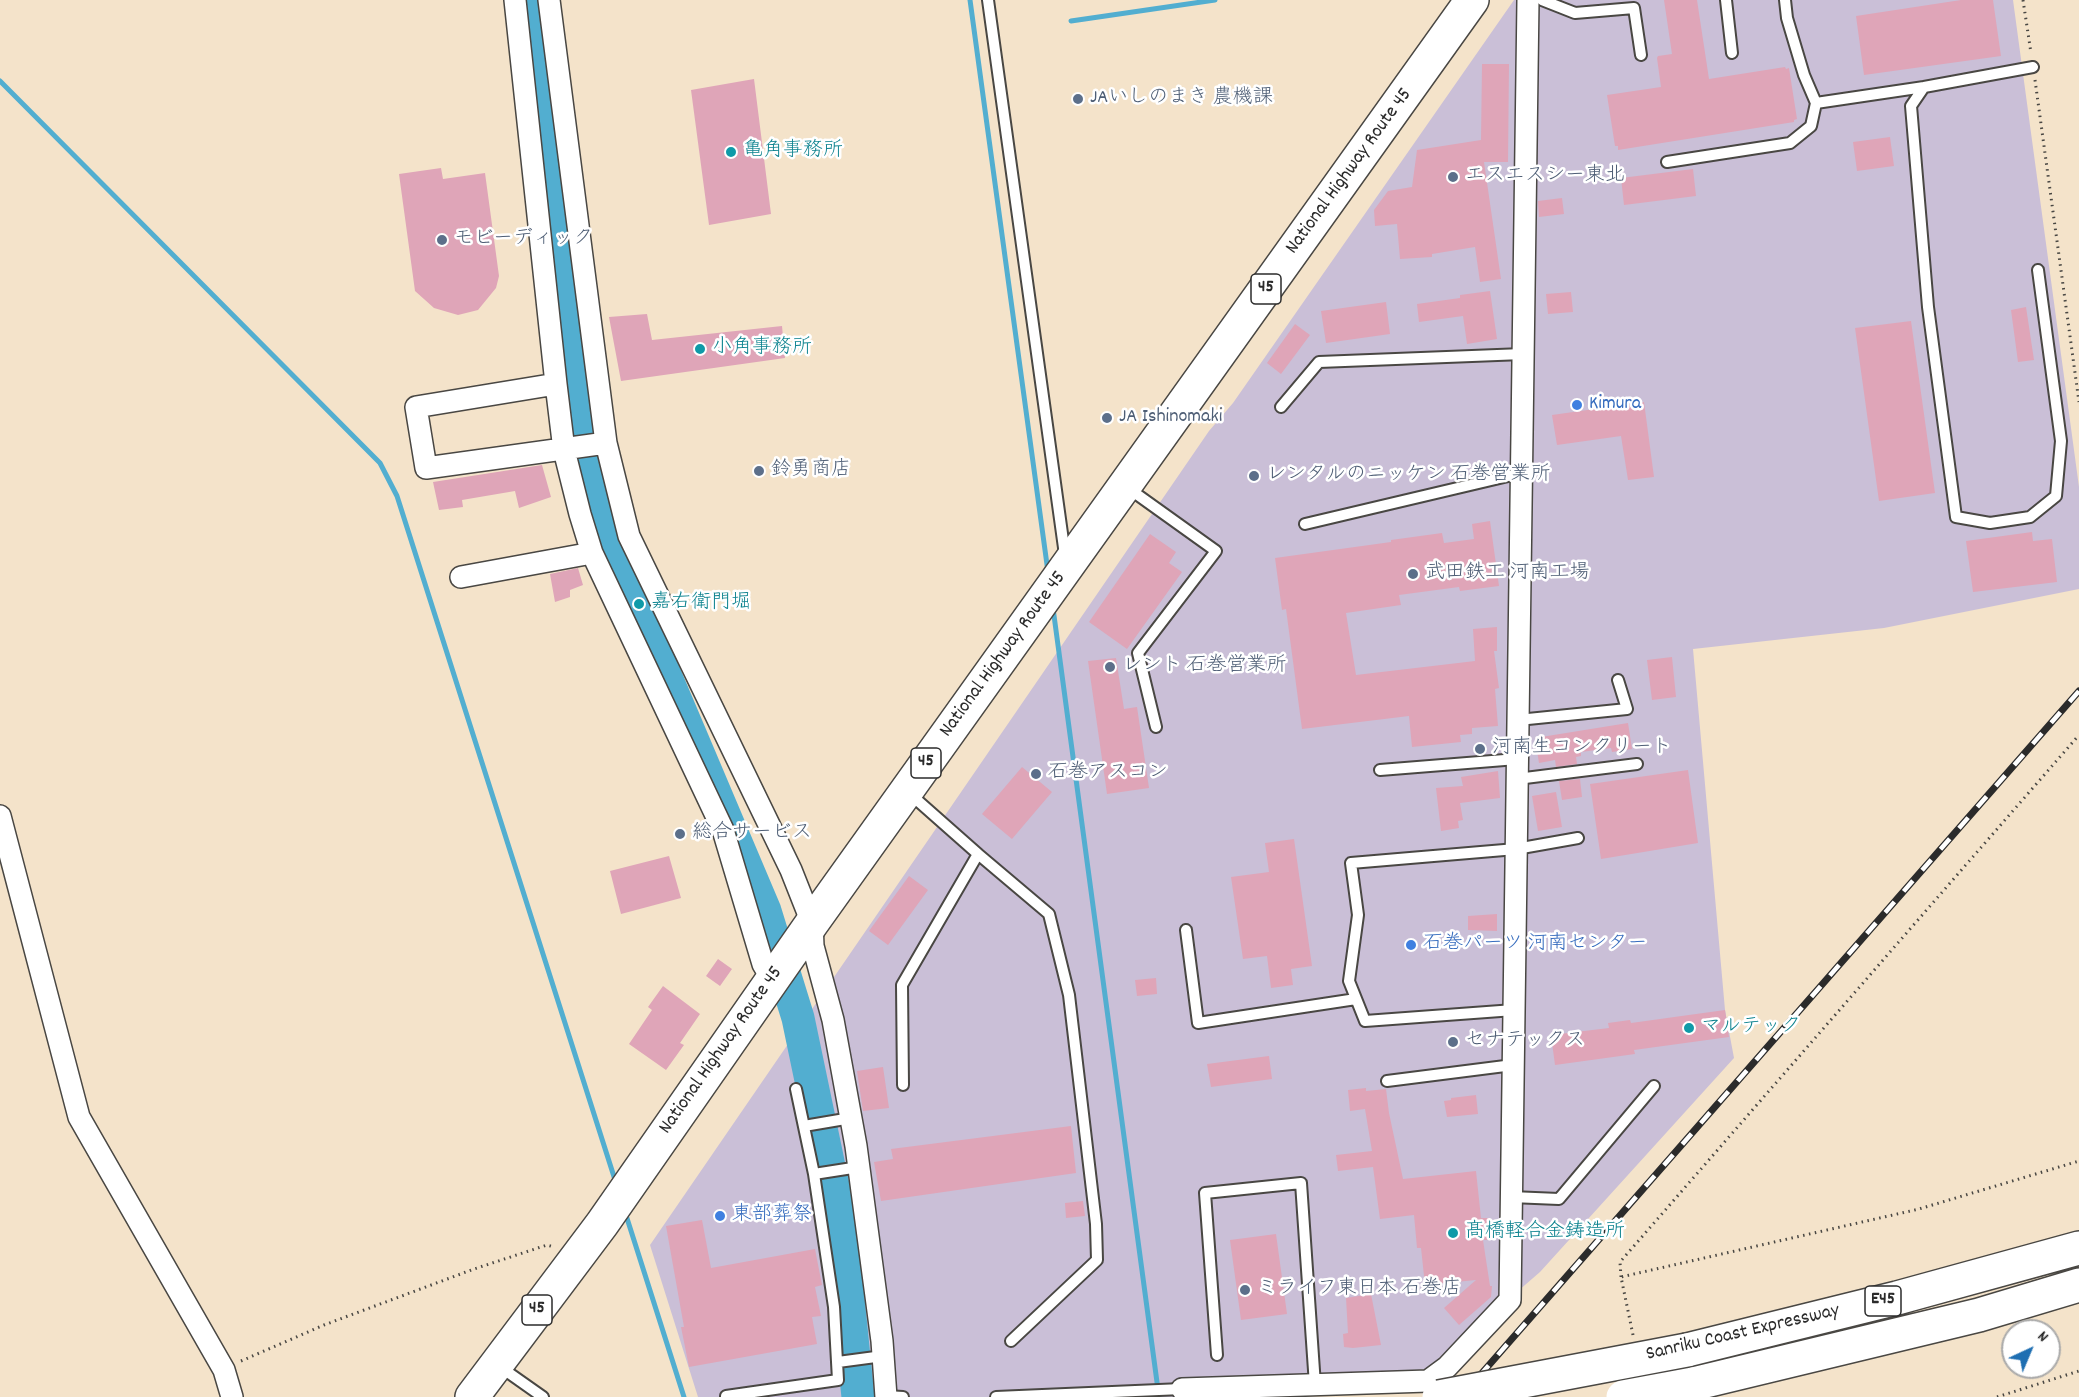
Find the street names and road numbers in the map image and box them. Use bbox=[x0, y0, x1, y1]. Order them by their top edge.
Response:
street label: National Highway Route 45 bbox=[1282, 84, 1418, 260]
road number: 45 bbox=[1251, 274, 1281, 304]
street label: National Highway Route 45 bbox=[936, 567, 1072, 743]
road number: 45 bbox=[911, 748, 941, 778]
street label: National Highway Route 45 bbox=[655, 962, 789, 1140]
road number: E45 bbox=[1865, 1286, 1901, 1316]
road number: 45 bbox=[522, 1295, 552, 1325]
street label: Sanriku Coast Expressway bbox=[1644, 1300, 1842, 1368]

